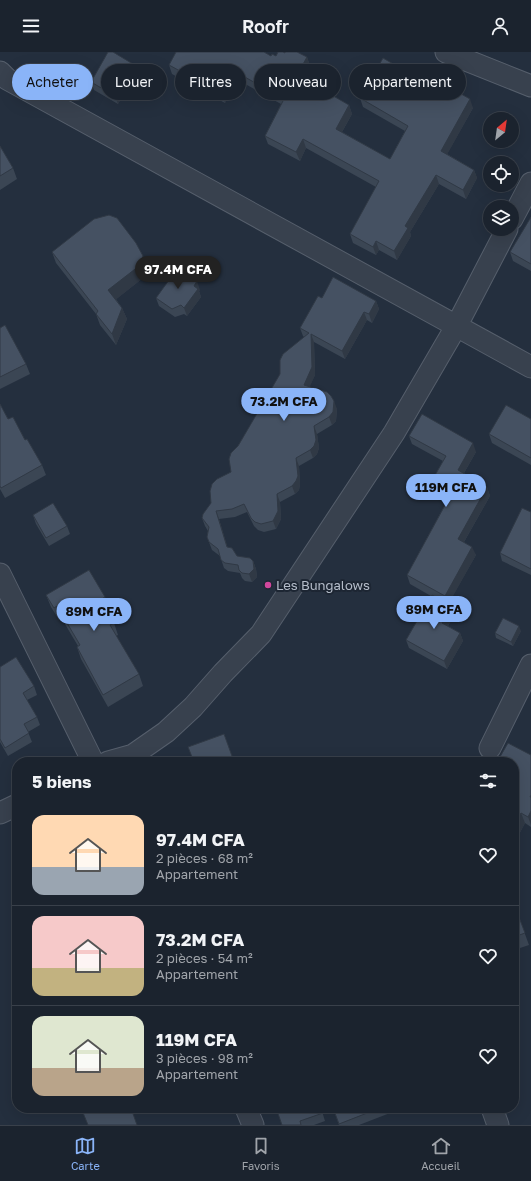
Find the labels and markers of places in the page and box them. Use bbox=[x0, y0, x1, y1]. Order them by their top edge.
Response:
pin: 97.4M CFA bbox=[132, 256, 224, 290]
pin: 73.2M CFA bbox=[238, 388, 330, 422]
pin: 119M CFA bbox=[405, 474, 487, 508]
place label: Les Bungalows bbox=[276, 577, 370, 593]
marker: Les Bungalows bbox=[263, 580, 273, 590]
pin: 89M CFA bbox=[397, 596, 471, 630]
pin: 89M CFA bbox=[57, 598, 131, 632]

